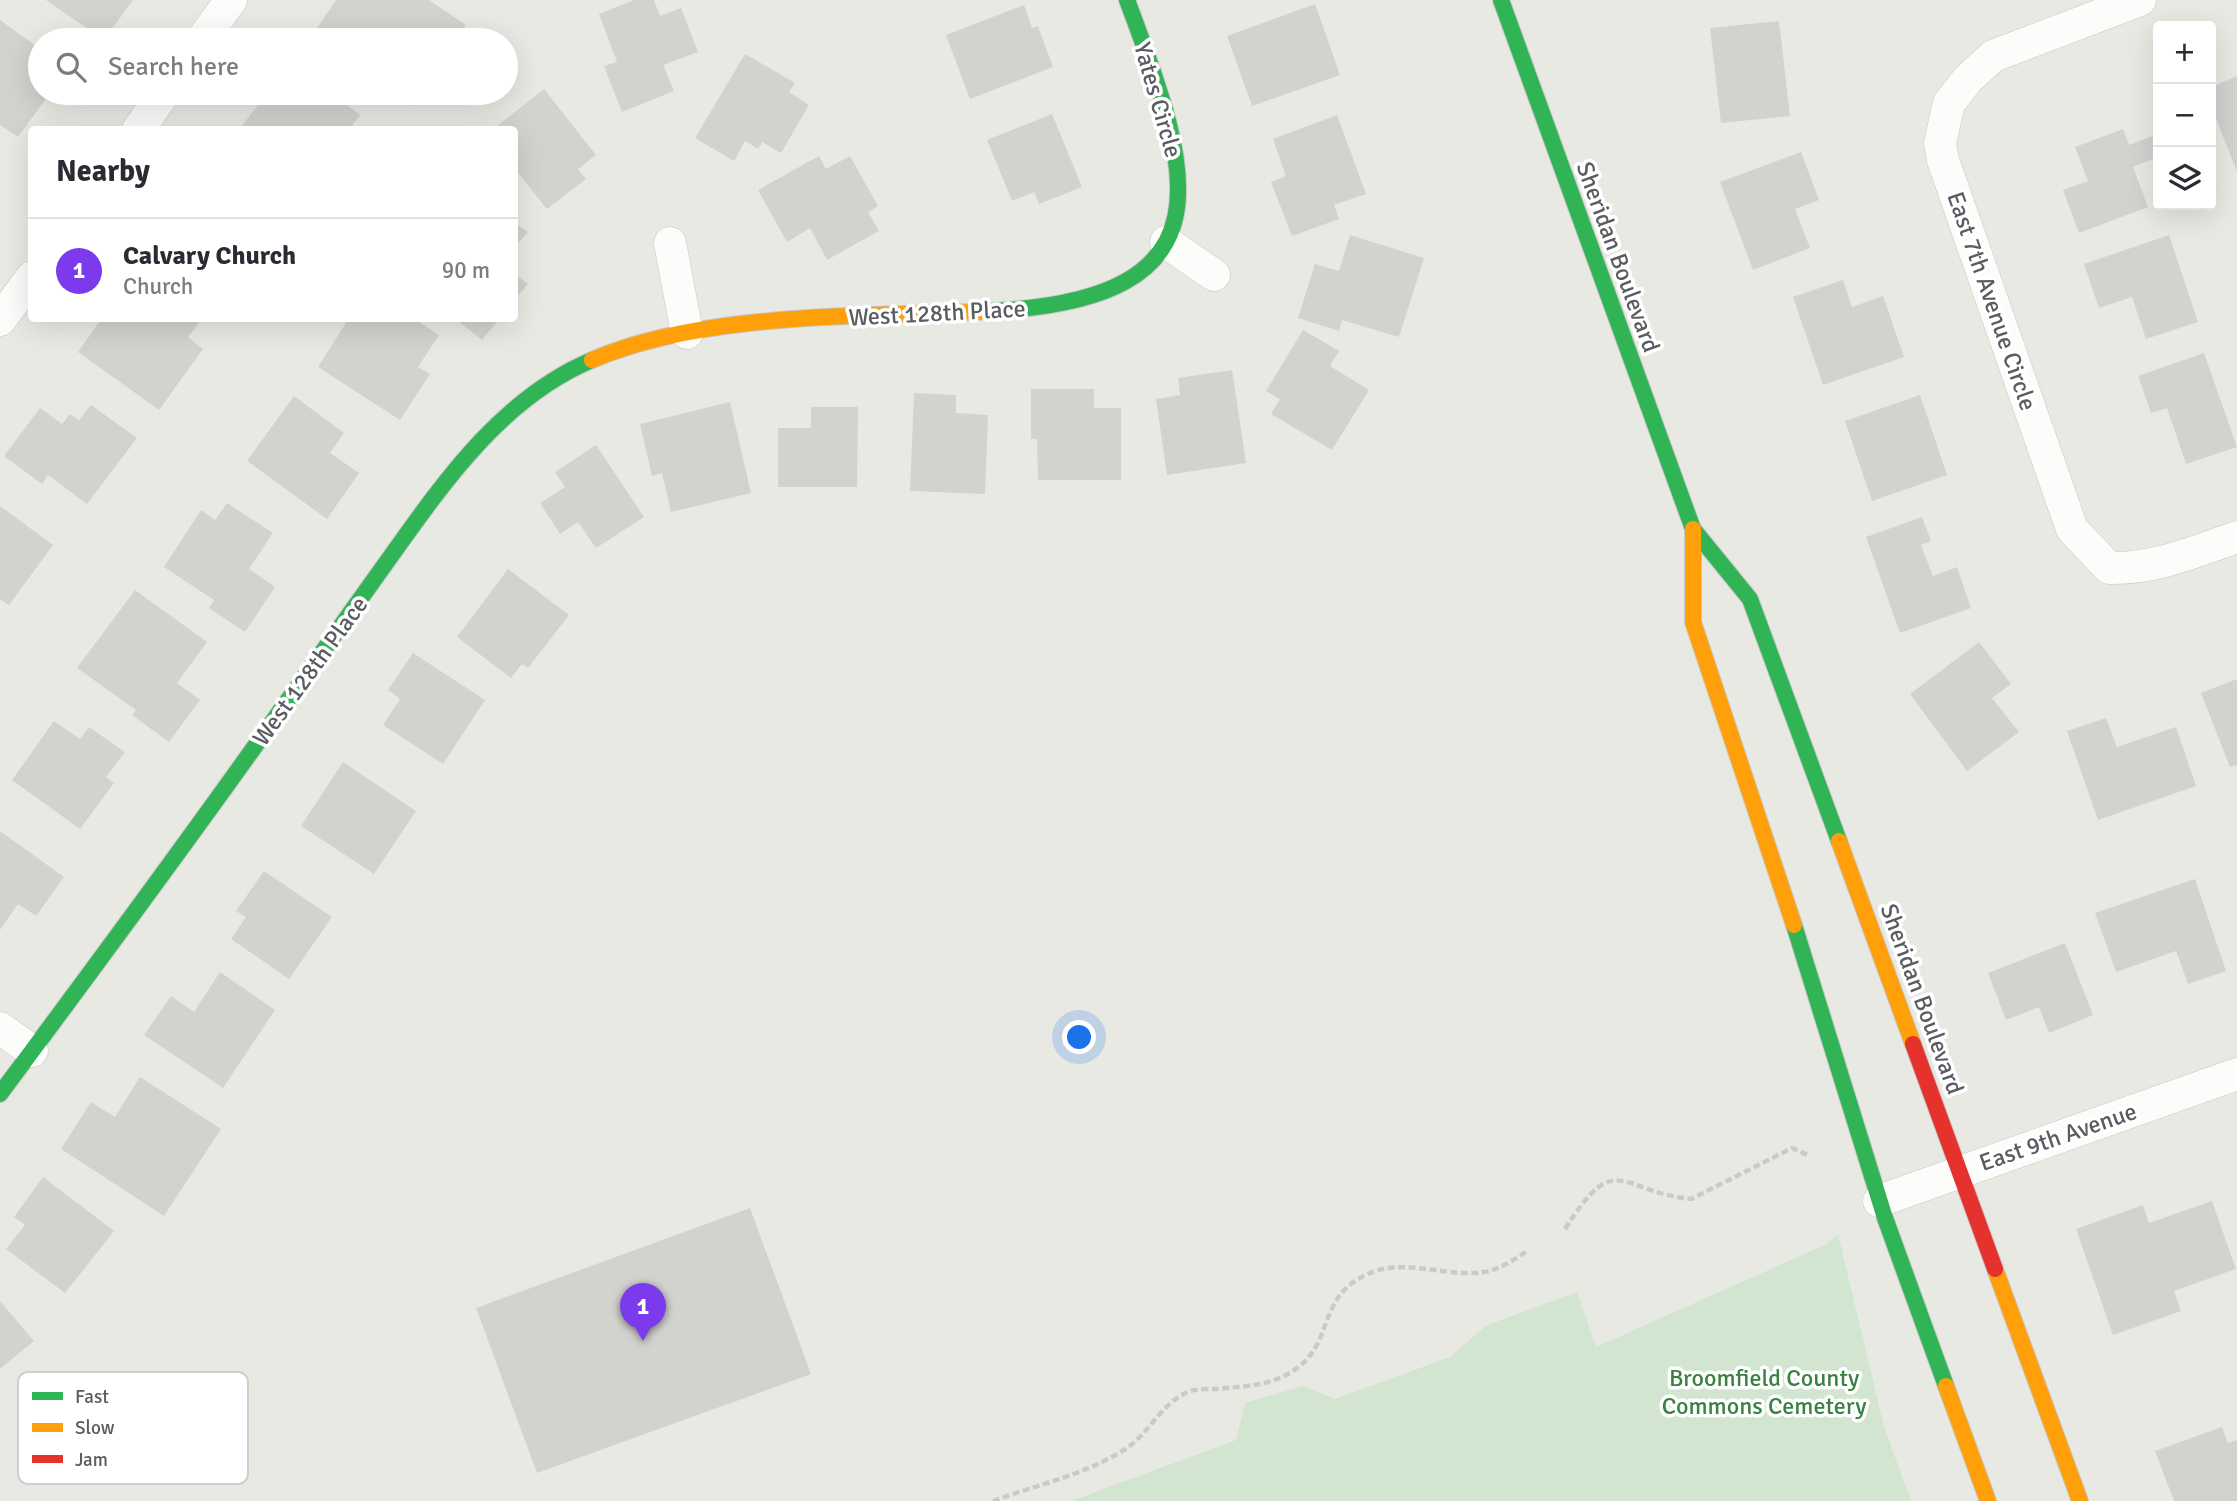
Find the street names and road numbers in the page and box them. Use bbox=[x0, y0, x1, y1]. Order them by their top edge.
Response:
street label: Yates Circle bbox=[1127, 39, 1189, 161]
street label: Sheridan Boulevard bbox=[1570, 158, 1666, 356]
street label: East 7th Avenue Circle bbox=[1940, 188, 2044, 414]
street label: West 128th Place bbox=[848, 293, 1026, 333]
street label: West 128th Place bbox=[246, 590, 374, 752]
street label: Sheridan Boulevard bbox=[1874, 900, 1970, 1098]
street label: East 9th Avenue bbox=[1975, 1096, 2141, 1178]

